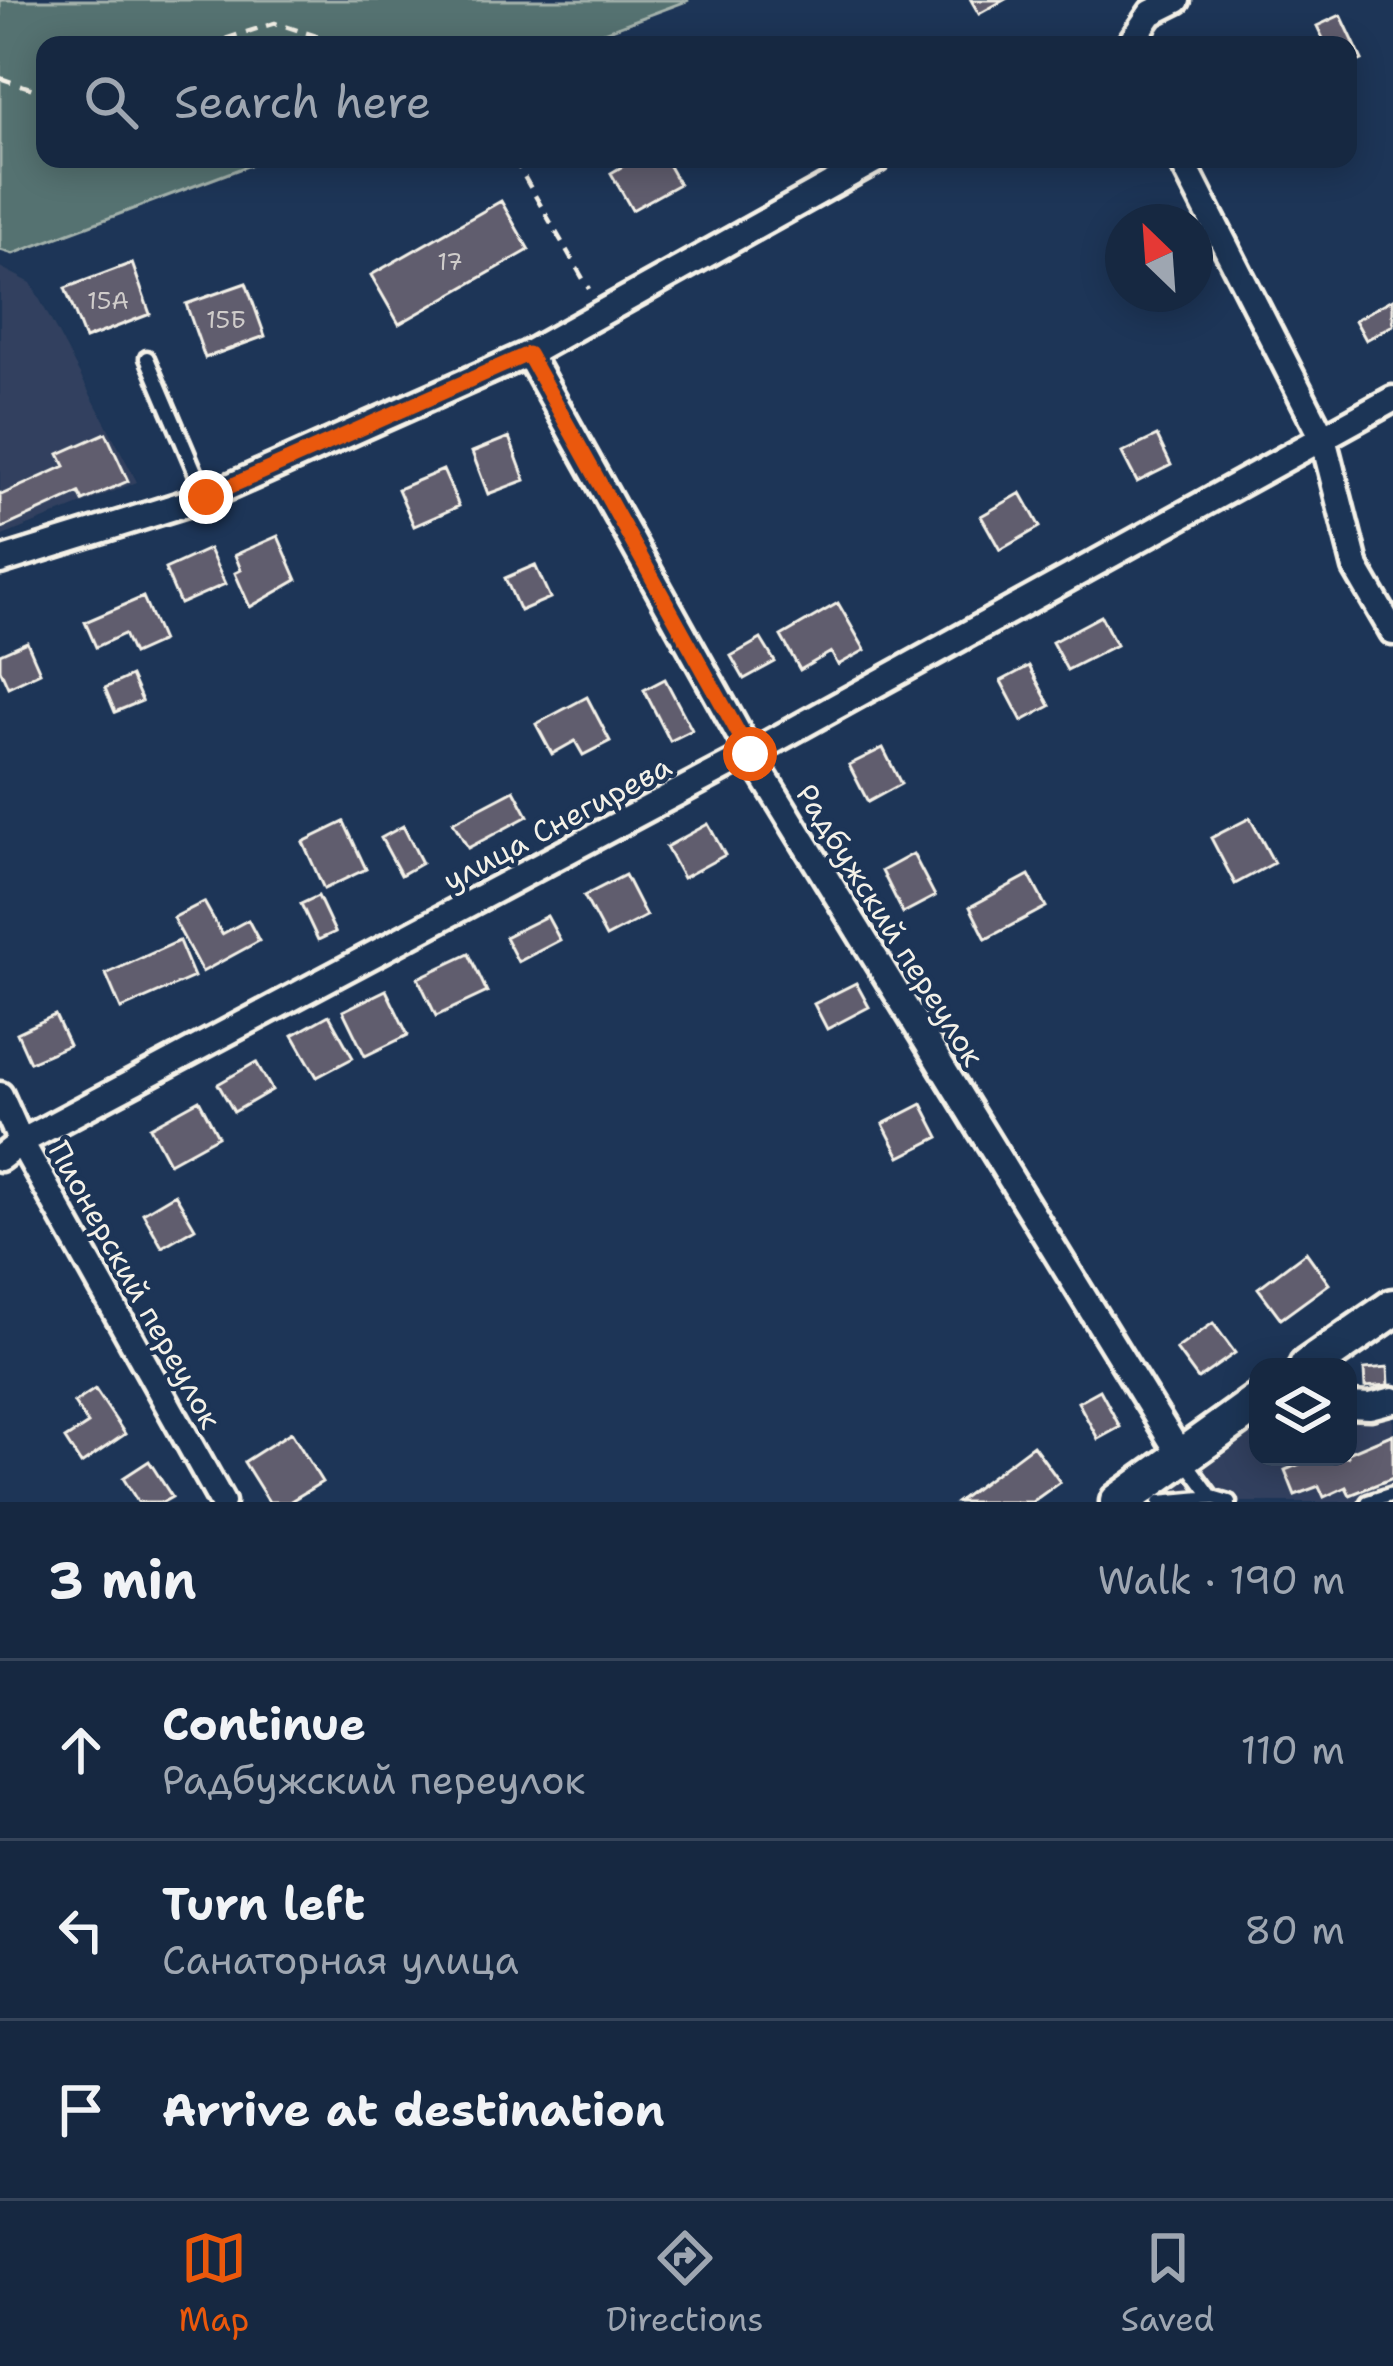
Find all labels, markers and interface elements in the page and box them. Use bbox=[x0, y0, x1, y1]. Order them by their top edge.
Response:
search box bbox=[36, 36, 1357, 168]
icon: search bbox=[78, 69, 144, 135]
text: Search here bbox=[174, 72, 431, 132]
north arrow bbox=[1105, 204, 1213, 312]
house number: 17 bbox=[437, 246, 463, 278]
house number: 15А bbox=[87, 285, 129, 317]
house number: 15Б bbox=[206, 304, 246, 336]
route end bbox=[179, 470, 233, 524]
route start bbox=[723, 727, 777, 781]
street label: улица Снегирева bbox=[436, 745, 679, 901]
street label: Радбужский переулок bbox=[786, 776, 994, 1074]
street label: Пионерский переулок bbox=[39, 1134, 231, 1436]
map controls bbox=[1249, 1358, 1357, 1466]
button: layers bbox=[1249, 1358, 1357, 1466]
text: 3 min bbox=[48, 1546, 197, 1614]
text: Walk · 190 m bbox=[1098, 1554, 1345, 1606]
text: Continue bbox=[162, 1694, 366, 1754]
icon: ahead bbox=[48, 1717, 114, 1783]
text: 110 m bbox=[1241, 1724, 1345, 1776]
text: Радбужский переулок bbox=[162, 1754, 585, 1806]
text: Turn left bbox=[162, 1874, 365, 1934]
icon: left bbox=[48, 1897, 114, 1963]
text: 80 m bbox=[1244, 1904, 1345, 1956]
text: Санаторная улица bbox=[162, 1934, 519, 1986]
icon: arrive bbox=[48, 2077, 114, 2143]
text: Arrive at destination bbox=[162, 2080, 665, 2140]
tab: Map bbox=[179, 2225, 249, 2342]
tab: Directions bbox=[606, 2225, 764, 2342]
tab: Saved bbox=[1121, 2225, 1214, 2342]

